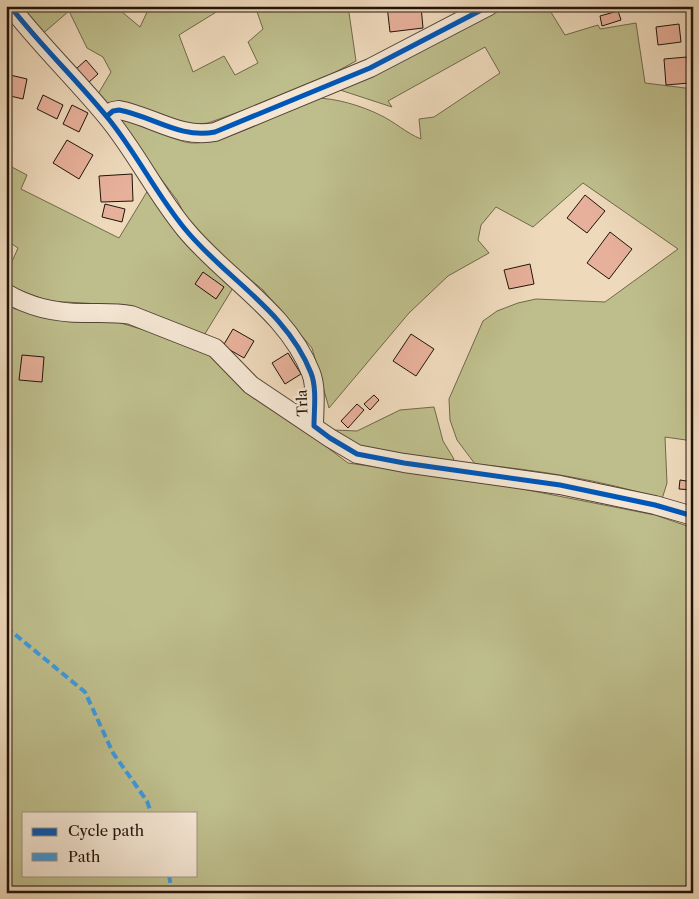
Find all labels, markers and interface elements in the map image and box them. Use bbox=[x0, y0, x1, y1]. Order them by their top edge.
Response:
street label: Trla bbox=[293, 389, 311, 417]
legend bbox=[22, 812, 198, 876]
text: Cycle path bbox=[68, 821, 145, 840]
text: Path bbox=[68, 847, 101, 866]

